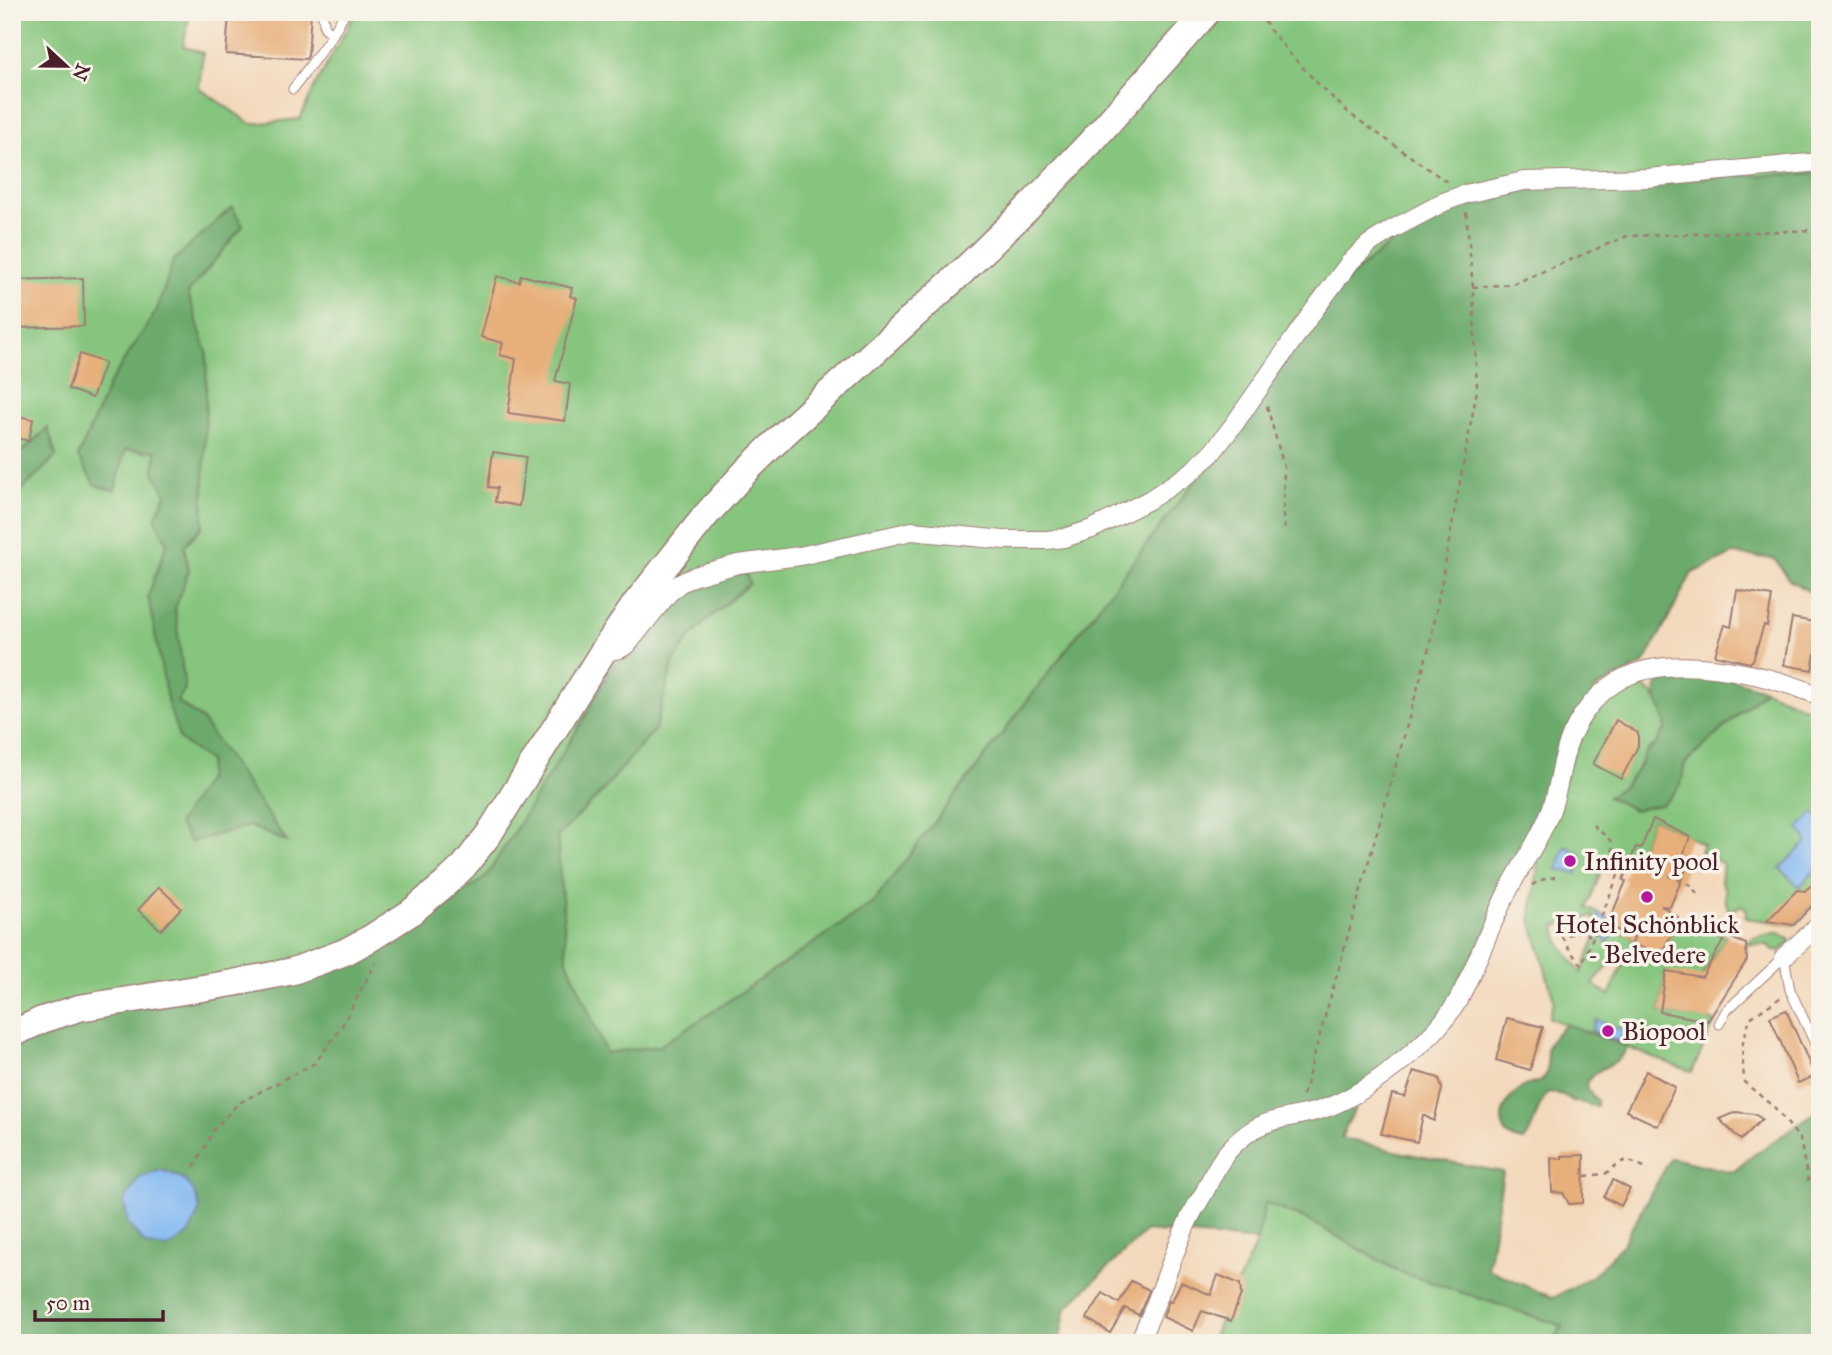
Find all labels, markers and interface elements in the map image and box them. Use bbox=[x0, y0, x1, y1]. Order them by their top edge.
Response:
north arrow bbox=[32, 32, 102, 102]
text: N bbox=[68, 60, 95, 84]
place label: Infinity pool bbox=[1584, 845, 1719, 877]
marker: Infinity pool bbox=[1562, 853, 1578, 869]
marker: Hotel Schönblick - Belvedere bbox=[1639, 889, 1655, 905]
place label: Hotel Schönblick - Belvedere bbox=[1554, 908, 1741, 970]
place label: Biopool bbox=[1622, 1015, 1706, 1047]
marker: Biopool bbox=[1600, 1023, 1616, 1039]
scale bar bbox=[35, 1278, 163, 1322]
text: 50 m bbox=[46, 1290, 91, 1316]

